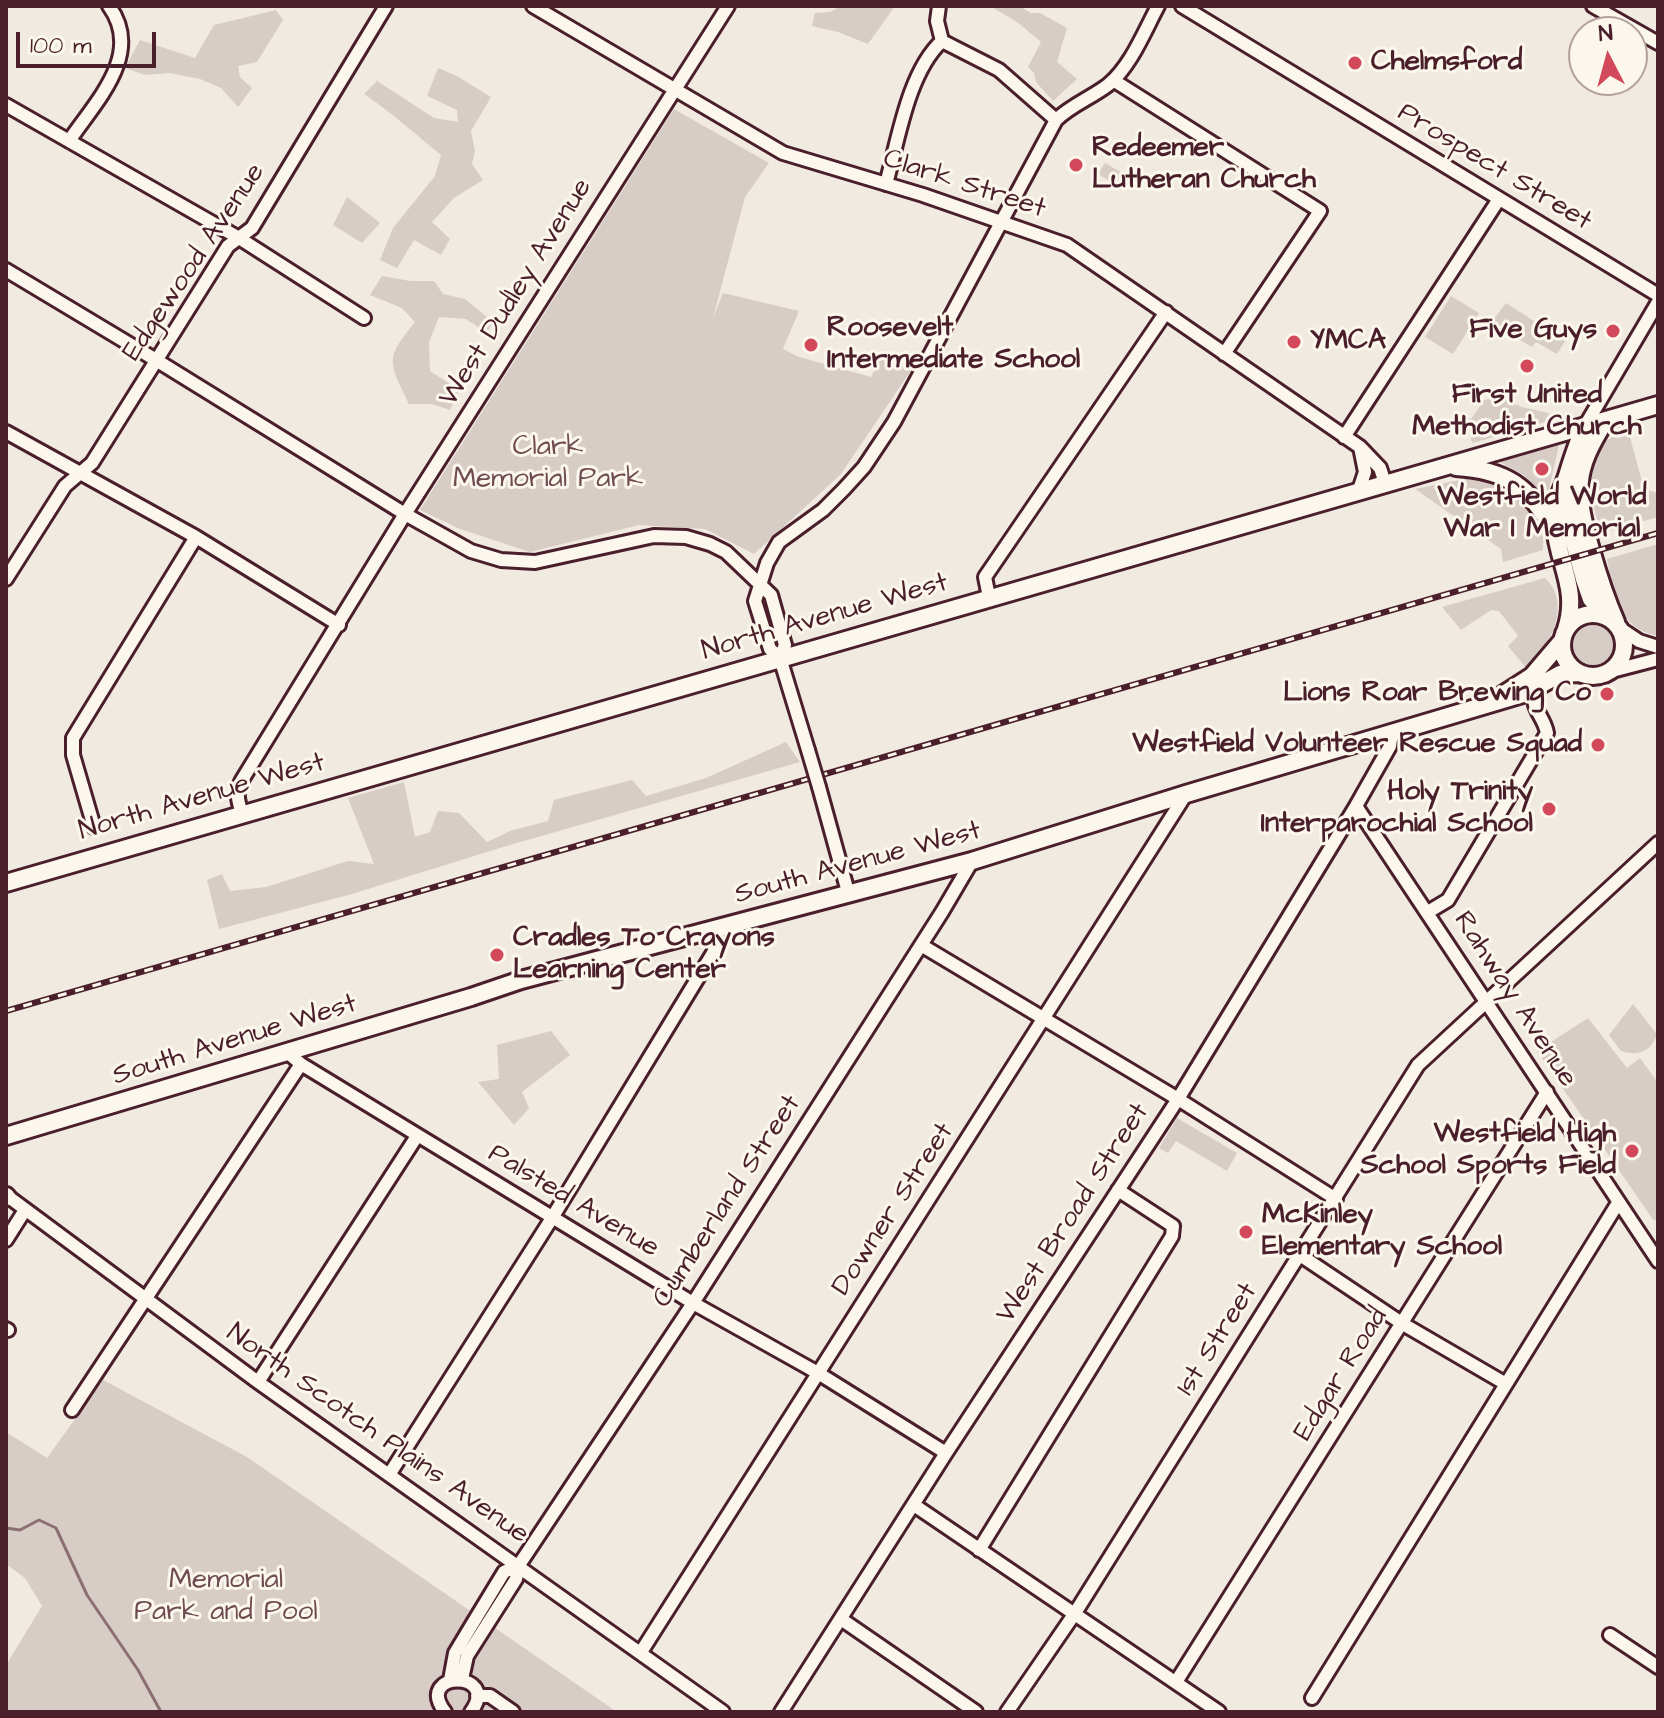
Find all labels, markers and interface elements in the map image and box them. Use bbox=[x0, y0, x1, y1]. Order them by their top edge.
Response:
scale bar bbox=[20, 16, 160, 66]
north arrow bbox=[1568, 16, 1648, 96]
text: N bbox=[1597, 17, 1614, 50]
text: 100 m bbox=[30, 29, 92, 63]
place label: Chelmsford bbox=[1371, 46, 1522, 80]
marker: Chelmsford bbox=[1346, 54, 1364, 72]
street label: Prospect Street bbox=[1391, 97, 1597, 239]
place label: Redeemer Lutheran Church bbox=[1092, 132, 1316, 198]
street label: Clark Street bbox=[879, 143, 1049, 227]
marker: Redeemer Lutheran Church bbox=[1067, 156, 1085, 174]
street label: Edgewood Avenue bbox=[116, 158, 274, 368]
street label: West Dudley Avenue bbox=[433, 173, 601, 413]
place label: Roosevelt Intermediate School bbox=[827, 312, 1080, 378]
place label: Five Guys bbox=[1469, 314, 1597, 348]
marker: Five Guys bbox=[1604, 322, 1622, 340]
place label: YMCA bbox=[1310, 325, 1386, 359]
marker: YMCA bbox=[1285, 333, 1303, 351]
marker: Roosevelt Intermediate School bbox=[802, 336, 820, 354]
marker: First United Methodist Church bbox=[1518, 357, 1536, 375]
place label: First United Methodist Church bbox=[1412, 379, 1642, 445]
park label: Clark Memorial Park bbox=[453, 431, 643, 497]
marker: Westfield World War I Memorial bbox=[1533, 460, 1551, 478]
place label: Westfield World War I Memorial bbox=[1437, 481, 1647, 547]
street label: North Avenue West bbox=[698, 567, 952, 669]
place label: Lions Roar Brewing Co bbox=[1283, 677, 1591, 711]
marker: Lions Roar Brewing Co bbox=[1598, 685, 1616, 703]
place label: Westfield Volunteer Rescue Squad bbox=[1132, 728, 1582, 762]
marker: Westfield Volunteer Rescue Squad bbox=[1589, 736, 1607, 754]
street label: North Avenue West bbox=[75, 747, 329, 849]
place label: Holy Trinity Interparochial School bbox=[1261, 776, 1533, 842]
marker: Holy Trinity Interparochial School bbox=[1540, 800, 1558, 818]
street label: South Avenue West bbox=[731, 815, 985, 913]
street label: Rahway Avenue bbox=[1445, 906, 1583, 1094]
place label: Cradles To Crayons Learning Center bbox=[513, 922, 775, 988]
marker: Cradles To Crayons Learning Center bbox=[488, 946, 506, 964]
street label: South Avenue West bbox=[109, 988, 361, 1094]
street label: Cumberland Street bbox=[647, 1089, 809, 1315]
street label: West Broad Street bbox=[990, 1098, 1158, 1330]
street label: Downer Street bbox=[826, 1118, 962, 1302]
place label: Westfield High School Sports Field bbox=[1360, 1118, 1616, 1184]
street label: Palsted Avenue bbox=[481, 1138, 665, 1266]
marker: Westfield High School Sports Field bbox=[1623, 1142, 1641, 1160]
place label: McKinley Elementary School bbox=[1262, 1199, 1502, 1265]
marker: McKinley Elementary School bbox=[1237, 1223, 1255, 1241]
street label: 1st Street bbox=[1170, 1277, 1266, 1403]
street label: Edgar Road bbox=[1288, 1302, 1396, 1448]
street label: North Scotch Plains Avenue bbox=[219, 1318, 535, 1552]
park label: Memorial Park and Pool bbox=[134, 1564, 318, 1630]

